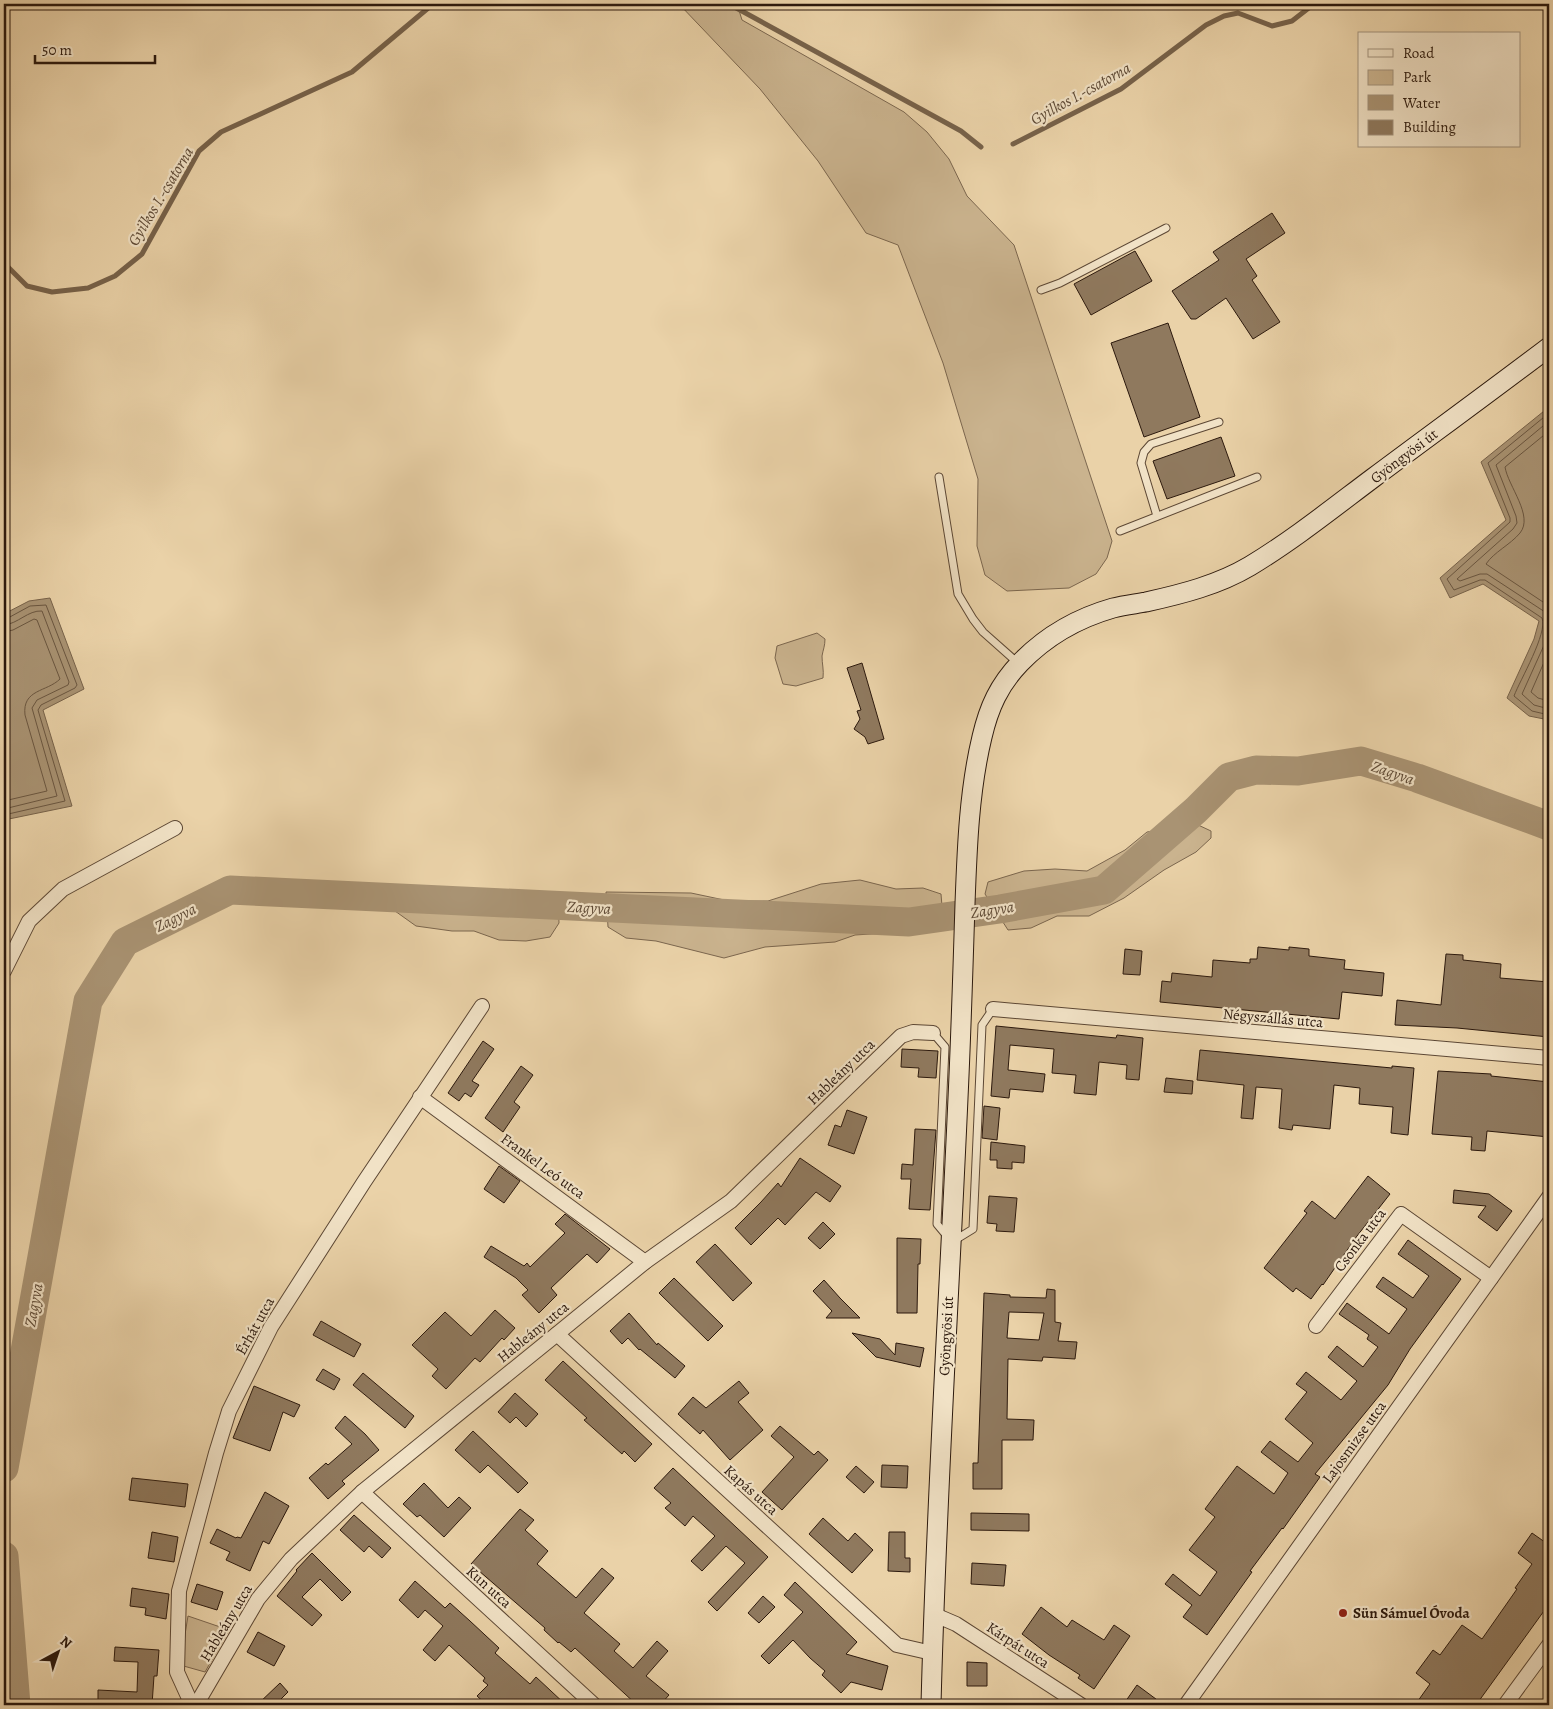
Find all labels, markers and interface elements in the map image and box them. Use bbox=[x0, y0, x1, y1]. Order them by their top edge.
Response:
scale bar bbox=[35, 32, 155, 64]
legend bbox=[1358, 32, 1520, 148]
text: 50 m bbox=[42, 40, 72, 60]
text: Road bbox=[1403, 43, 1435, 63]
water label: Gyilkos I.-csatorna bbox=[1026, 57, 1135, 131]
text: Park bbox=[1403, 67, 1432, 87]
text: Water bbox=[1402, 93, 1440, 113]
text: Building bbox=[1403, 117, 1456, 137]
water label: Gyilkos I.-csatorna bbox=[123, 143, 199, 250]
street label: Gyöngyösi út bbox=[1366, 424, 1442, 488]
water label: Zagyva bbox=[1368, 755, 1418, 791]
water label: Zagyva bbox=[567, 896, 612, 920]
water label: Zagyva bbox=[969, 896, 1016, 924]
water label: Zagyva bbox=[151, 898, 200, 938]
street label: Négyszállás utca bbox=[1222, 1004, 1324, 1032]
street label: Hableány utca bbox=[803, 1035, 879, 1109]
street label: Frankel Leó utca bbox=[497, 1129, 589, 1203]
street label: Csonka utca bbox=[1330, 1204, 1390, 1276]
water label: Zagyva bbox=[19, 1281, 49, 1329]
street label: Érhát utca bbox=[231, 1293, 279, 1359]
street label: Gyöngyösi út bbox=[934, 1296, 958, 1376]
street label: Hableány utca bbox=[493, 1297, 573, 1367]
street label: Lajosmizse utca bbox=[1317, 1397, 1391, 1487]
street label: Kapás utca bbox=[720, 1460, 782, 1520]
street label: Kun utca bbox=[462, 1561, 516, 1613]
street label: Hableány utca bbox=[195, 1581, 257, 1665]
place label: Sün Sámuel Óvoda bbox=[1353, 1603, 1470, 1623]
marker: Sün Sámuel Óvoda bbox=[1337, 1607, 1349, 1619]
street label: Kárpát utca bbox=[983, 1617, 1053, 1673]
north arrow bbox=[32, 1626, 82, 1676]
text: N bbox=[56, 1632, 76, 1653]

